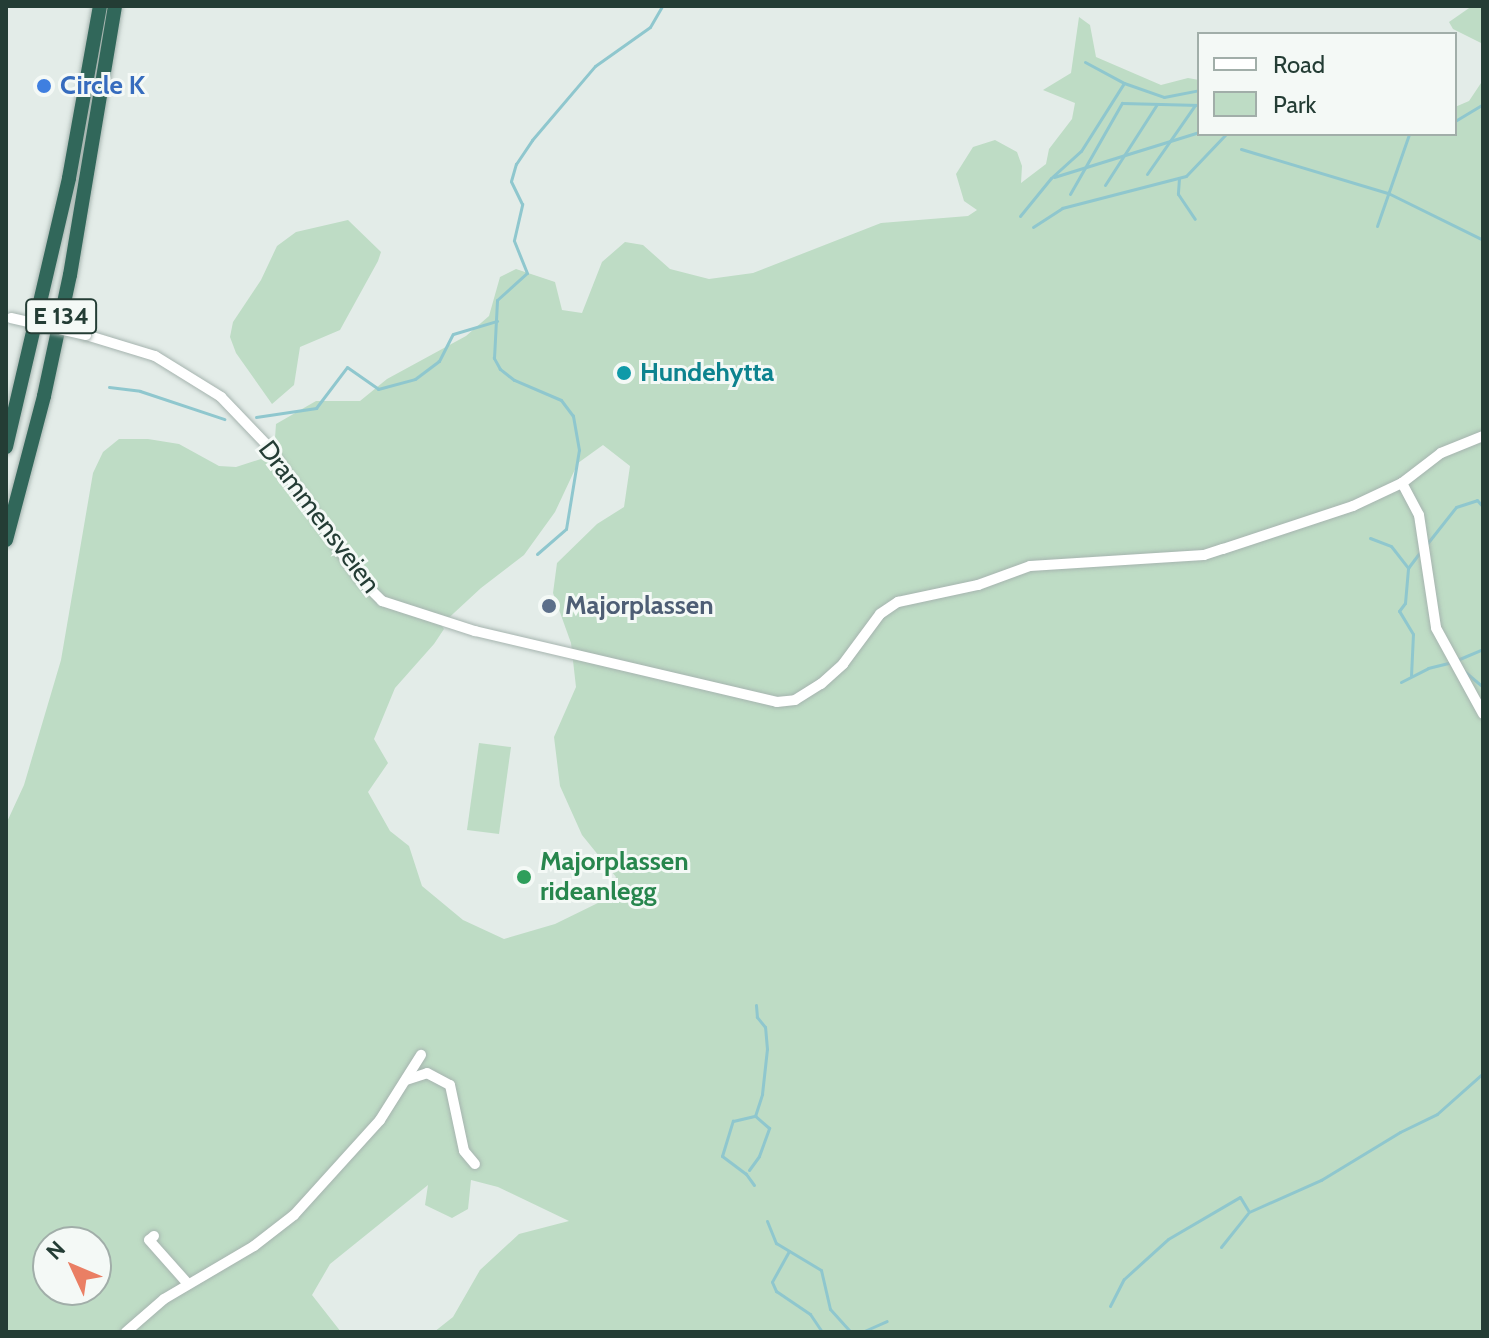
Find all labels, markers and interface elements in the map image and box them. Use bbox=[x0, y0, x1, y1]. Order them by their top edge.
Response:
legend bbox=[1197, 32, 1457, 136]
text: Road bbox=[1273, 50, 1325, 79]
place label: Circle K bbox=[60, 70, 145, 102]
marker: Circle K bbox=[35, 77, 53, 95]
text: Park bbox=[1273, 90, 1316, 119]
road number: E 134 bbox=[25, 296, 97, 336]
place label: Hundehytta bbox=[640, 357, 774, 389]
marker: Hundehytta bbox=[615, 364, 633, 382]
street label: Drammensveien bbox=[252, 435, 386, 599]
place label: Majorplassen bbox=[565, 590, 713, 622]
marker: Majorplassen bbox=[540, 597, 558, 615]
place label: Majorplassen rideanlegg bbox=[540, 846, 688, 908]
marker: Majorplassen rideanlegg bbox=[515, 868, 533, 886]
north arrow bbox=[32, 1226, 112, 1306]
text: N bbox=[41, 1235, 71, 1265]

